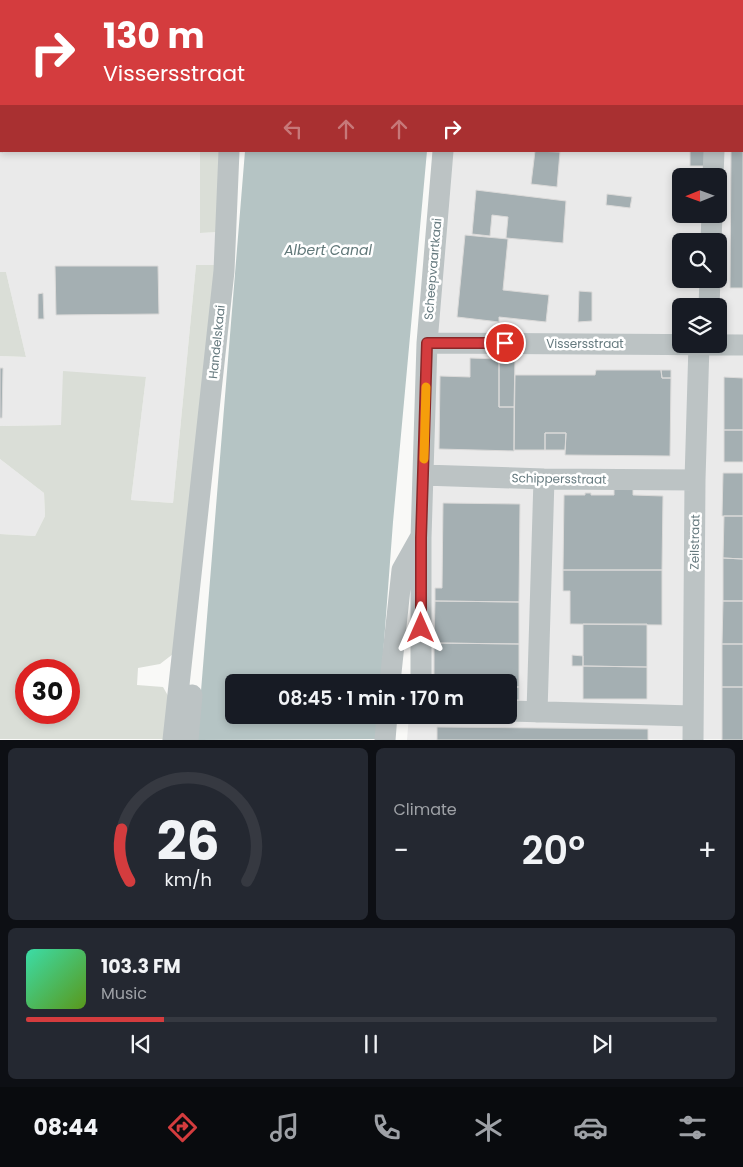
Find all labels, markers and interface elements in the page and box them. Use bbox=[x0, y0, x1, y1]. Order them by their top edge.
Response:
text: 130 m bbox=[103, 11, 205, 60]
icon: right bbox=[20, 20, 85, 85]
text: Vissersstraat bbox=[103, 58, 245, 89]
icon: left bbox=[279, 115, 307, 143]
icon: ahead bbox=[332, 115, 360, 143]
icon: ahead bbox=[385, 115, 413, 143]
icon: right bbox=[438, 115, 466, 143]
north arrow bbox=[672, 168, 728, 222]
map controls bbox=[672, 168, 727, 353]
street label: Scheepvaartkaai bbox=[420, 217, 445, 321]
button: search bbox=[672, 233, 727, 288]
water label: Albert Canal bbox=[283, 240, 372, 260]
button: layers bbox=[672, 298, 727, 353]
street label: Handelskaai bbox=[204, 304, 229, 380]
pin bbox=[484, 322, 526, 364]
icon: arrive bbox=[491, 329, 519, 357]
street label: Vissersstraat bbox=[546, 335, 624, 352]
street label: Schippersstraat bbox=[511, 469, 607, 488]
street label: Zeilstraat bbox=[686, 514, 703, 570]
position arrow bbox=[394, 601, 446, 653]
speed limit sign: 30 bbox=[15, 659, 80, 724]
text: 08:45 · 1 min · 170 m bbox=[278, 685, 464, 712]
text: Climate bbox=[394, 798, 457, 821]
text: 26 bbox=[156, 805, 219, 878]
text: 20° bbox=[522, 824, 585, 877]
text: − bbox=[394, 831, 409, 870]
text: + bbox=[698, 831, 717, 870]
text: km/h bbox=[164, 867, 212, 892]
text: 103.3 FM bbox=[101, 953, 181, 980]
text: Music bbox=[101, 982, 147, 1005]
icon: previous bbox=[127, 1030, 155, 1058]
icon: pause bbox=[357, 1030, 385, 1058]
icon: next bbox=[588, 1030, 616, 1058]
icon: directions bbox=[165, 1110, 200, 1145]
icon: music bbox=[267, 1110, 302, 1145]
icon: phone bbox=[369, 1110, 404, 1145]
icon: climate bbox=[471, 1110, 506, 1145]
icon: car bbox=[573, 1110, 608, 1145]
icon: filters bbox=[675, 1110, 710, 1145]
text: 08:44 bbox=[33, 1112, 98, 1143]

